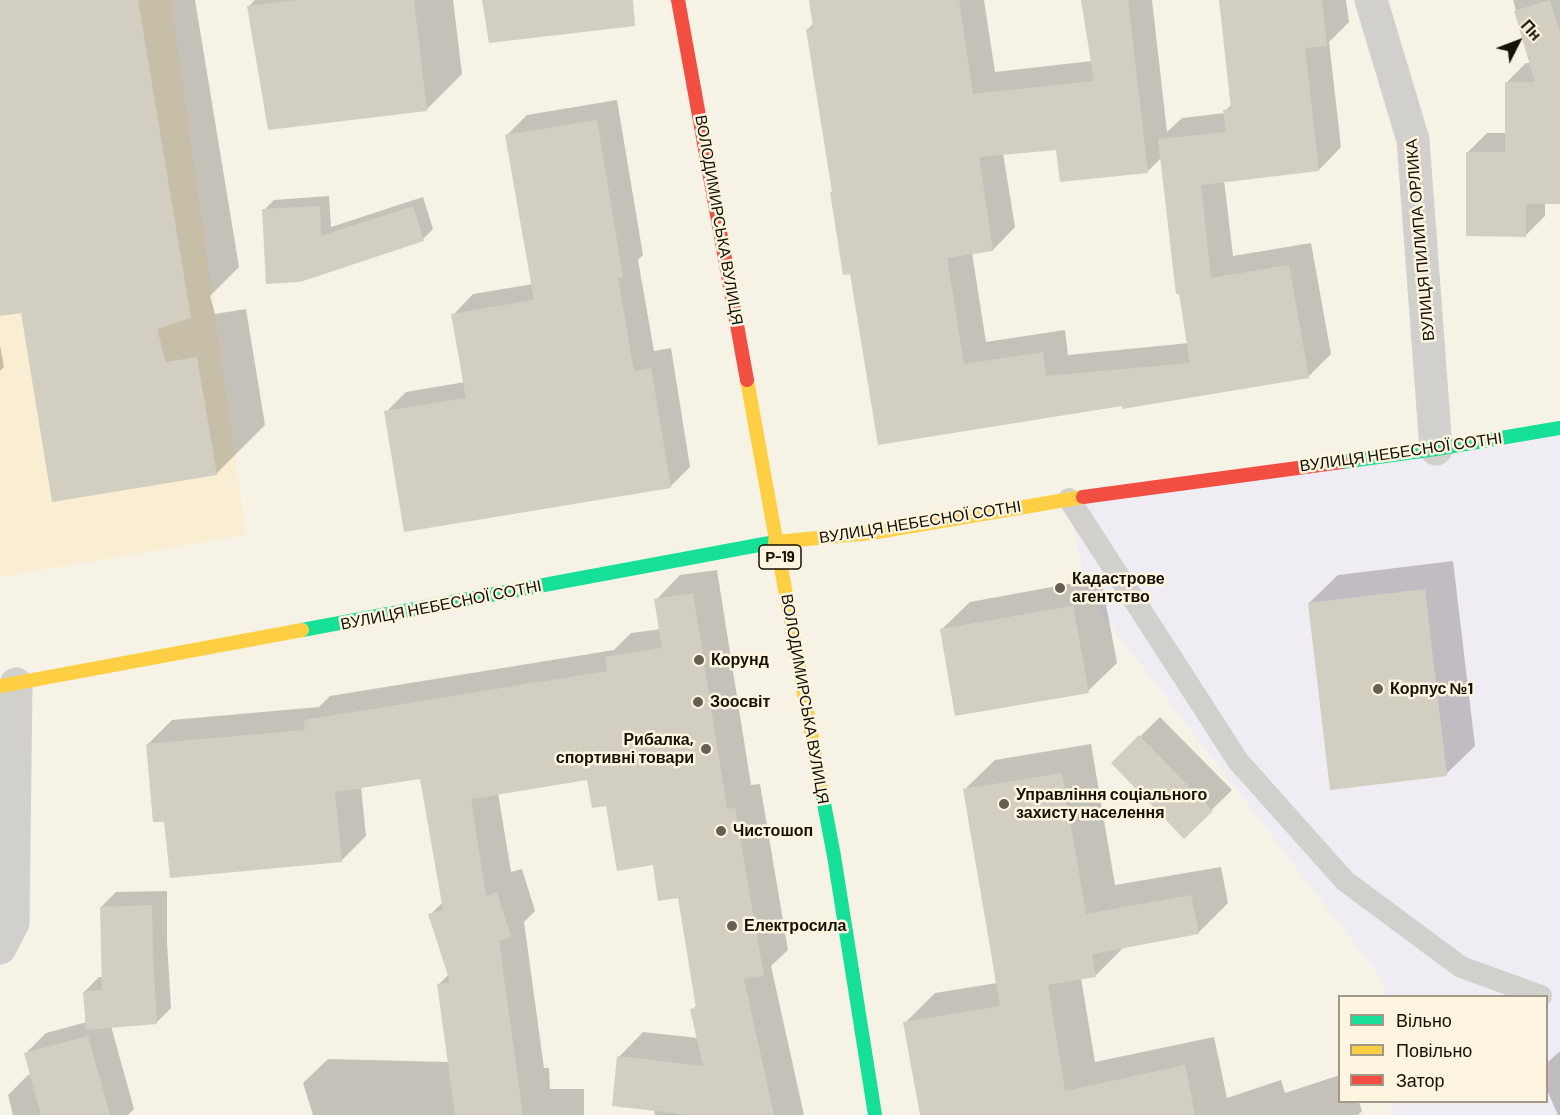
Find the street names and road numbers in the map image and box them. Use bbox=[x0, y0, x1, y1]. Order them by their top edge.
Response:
street label: ВОЛОДИМИРСЬКА ВУЛИЦЯ bbox=[691, 113, 747, 327]
street label: ВУЛИЦЯ ПИЛИПА ОРЛИКА bbox=[1402, 138, 1438, 342]
street label: ВУЛИЦЯ НЕБЕСНОЇ СОТНІ bbox=[1298, 428, 1504, 476]
street label: ВУЛИЦЯ НЕБЕСНОЇ СОТНІ bbox=[818, 497, 1022, 547]
road number: Р-19 bbox=[759, 545, 801, 569]
street label: ВУЛИЦЯ НЕБЕСНОЇ СОТНІ bbox=[339, 576, 543, 634]
street label: ВОЛОДИМИРСЬКА ВУЛИЦЯ bbox=[777, 592, 833, 806]

